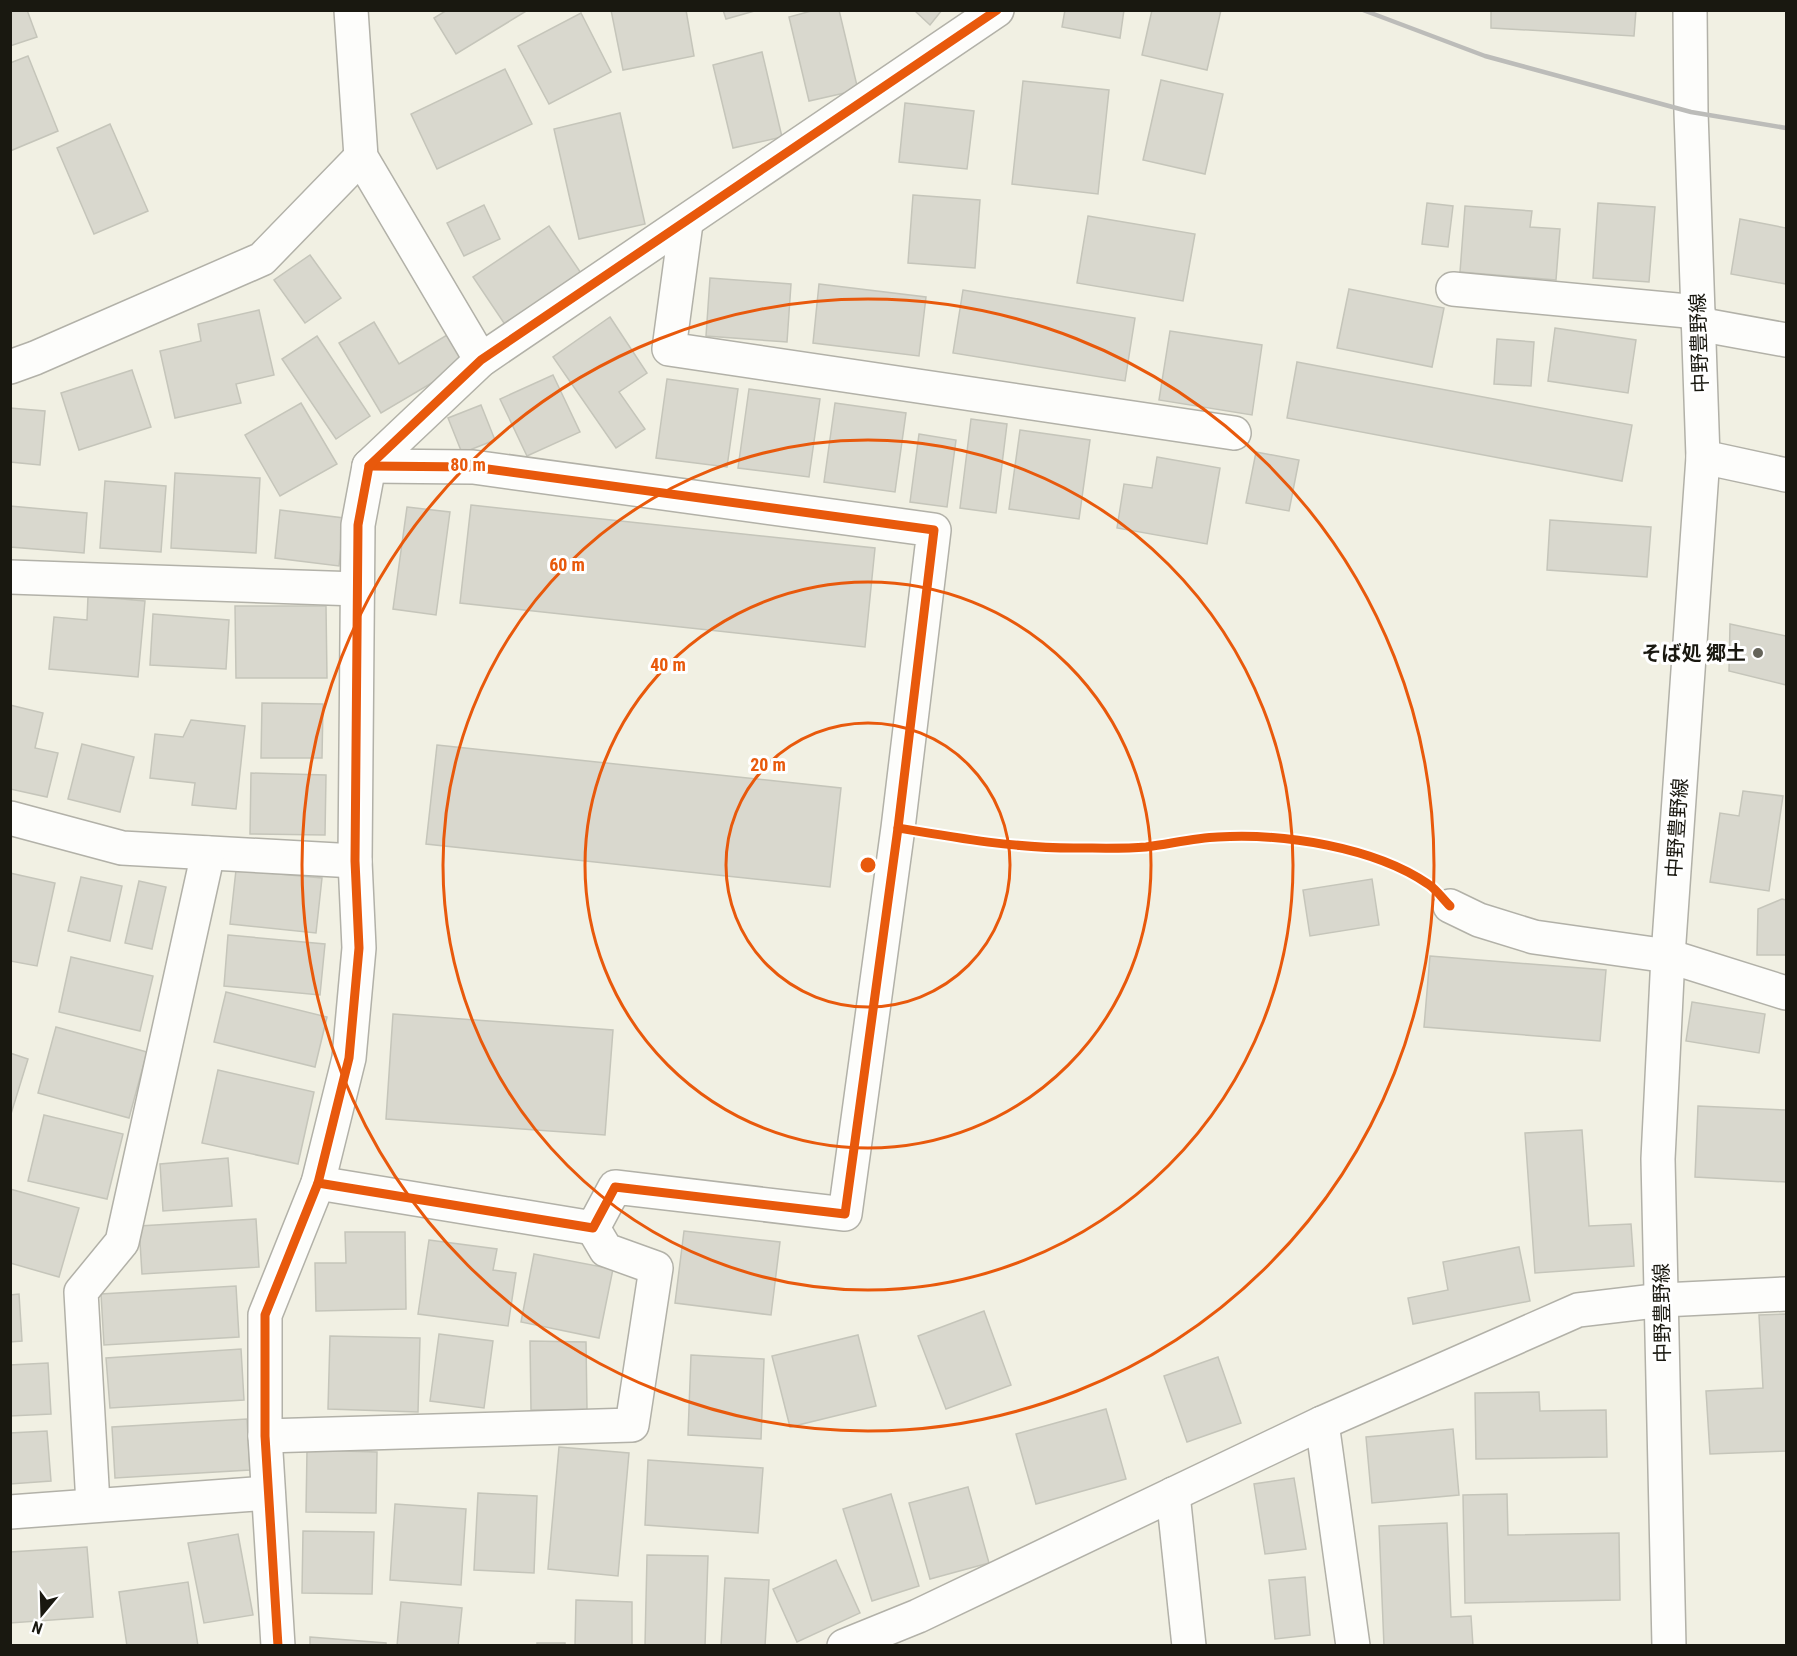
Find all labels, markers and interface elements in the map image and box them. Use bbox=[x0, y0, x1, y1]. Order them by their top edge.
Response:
street label: 中野豊野線 bbox=[1685, 293, 1713, 393]
text: 80 m bbox=[450, 454, 486, 475]
text: 60 m bbox=[549, 554, 585, 575]
place label: そば処 郷土 bbox=[1641, 641, 1746, 665]
marker: そば処 郷土 bbox=[1751, 646, 1765, 660]
text: 40 m bbox=[650, 654, 686, 675]
text: 20 m bbox=[750, 754, 786, 775]
street label: 中野豊野線 bbox=[1662, 777, 1692, 879]
centre of rings bbox=[858, 855, 878, 875]
street label: 中野豊野線 bbox=[1649, 1263, 1675, 1363]
north arrow bbox=[12, 1584, 72, 1644]
text: N bbox=[30, 1617, 45, 1638]

